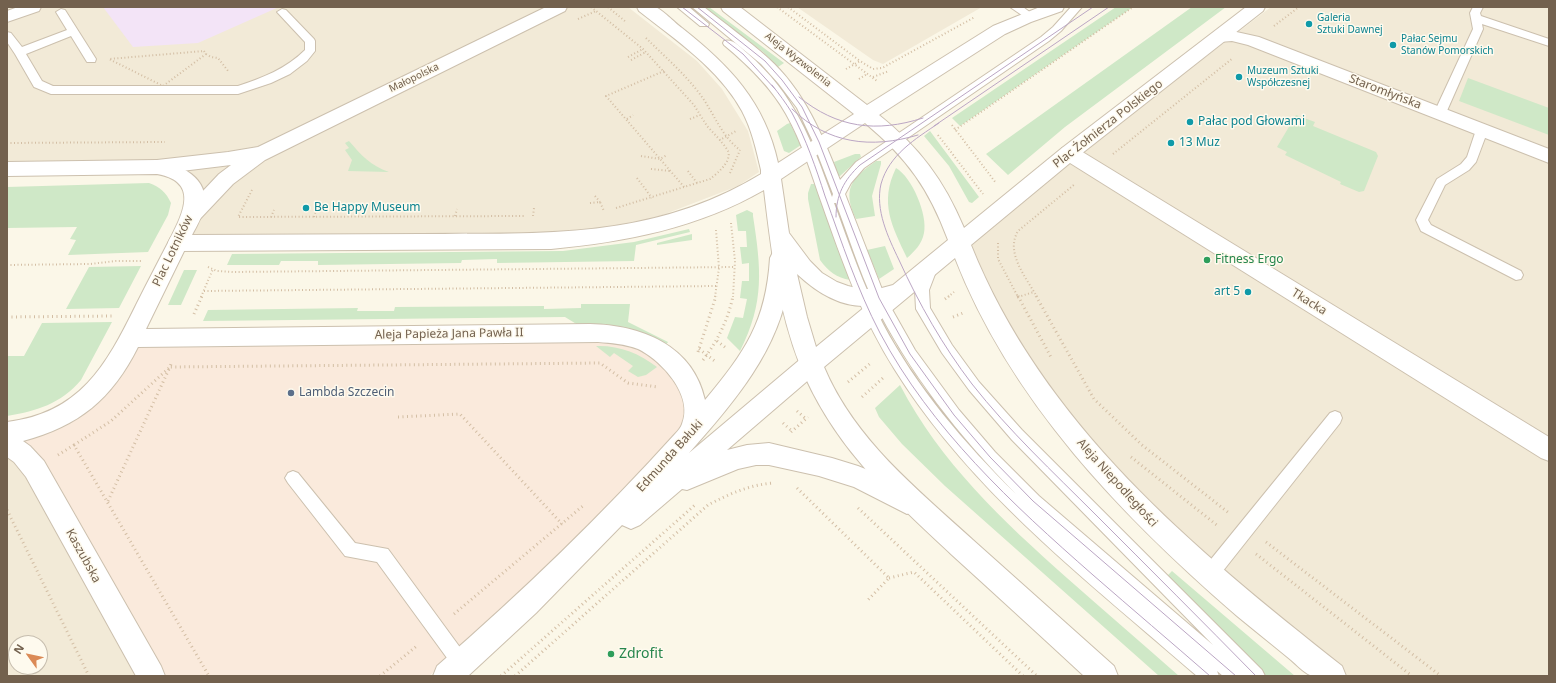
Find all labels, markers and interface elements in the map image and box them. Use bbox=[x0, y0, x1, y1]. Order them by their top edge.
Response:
place label: Galeria Sztuki Dawnej bbox=[1317, 12, 1383, 36]
marker: Galeria Sztuki Dawnej bbox=[1304, 19, 1314, 29]
street label: Aleja Wyzwolenia bbox=[762, 30, 834, 90]
place label: Pałac Sejmu Stanów Pomorskich bbox=[1401, 33, 1494, 56]
marker: Pałac Sejmu Stanów Pomorskich bbox=[1388, 40, 1398, 50]
street label: Małopolska bbox=[387, 61, 441, 95]
place label: Muzeum Sztuki Współczesnej bbox=[1247, 65, 1319, 88]
marker: Muzeum Sztuki Współczesnej bbox=[1234, 72, 1244, 82]
street label: Staromłyńska bbox=[1347, 72, 1423, 112]
street label: Plac Żołnierza Polskiego bbox=[1050, 77, 1166, 171]
place label: Pałac pod Głowami bbox=[1198, 115, 1305, 129]
marker: Pałac pod Głowami bbox=[1185, 117, 1195, 127]
place label: 13 Muz bbox=[1179, 136, 1220, 150]
marker: 13 Muz bbox=[1166, 138, 1176, 148]
place label: Be Happy Museum bbox=[314, 201, 421, 215]
marker: Be Happy Museum bbox=[301, 203, 311, 213]
street label: Plac Lotników bbox=[150, 213, 196, 289]
place label: Fitness Ergo bbox=[1215, 253, 1284, 267]
marker: Fitness Ergo bbox=[1202, 255, 1212, 265]
place label: art 5 bbox=[1214, 285, 1240, 299]
street label: Tkacka bbox=[1289, 286, 1329, 318]
marker: art 5 bbox=[1243, 287, 1253, 297]
street label: Aleja Papieża Jana Pawła II bbox=[374, 326, 524, 342]
place label: Lambda Szczecin bbox=[299, 386, 395, 400]
marker: Lambda Szczecin bbox=[286, 388, 296, 398]
street label: Edmunda Bałuki bbox=[634, 417, 706, 495]
street label: Aleja Niepodległości bbox=[1074, 436, 1160, 530]
street label: Kaszubska bbox=[62, 527, 104, 585]
north arrow bbox=[8, 635, 48, 675]
text: N bbox=[10, 641, 27, 657]
place label: Zdrofit bbox=[619, 646, 663, 662]
marker: Zdrofit bbox=[606, 649, 616, 659]

